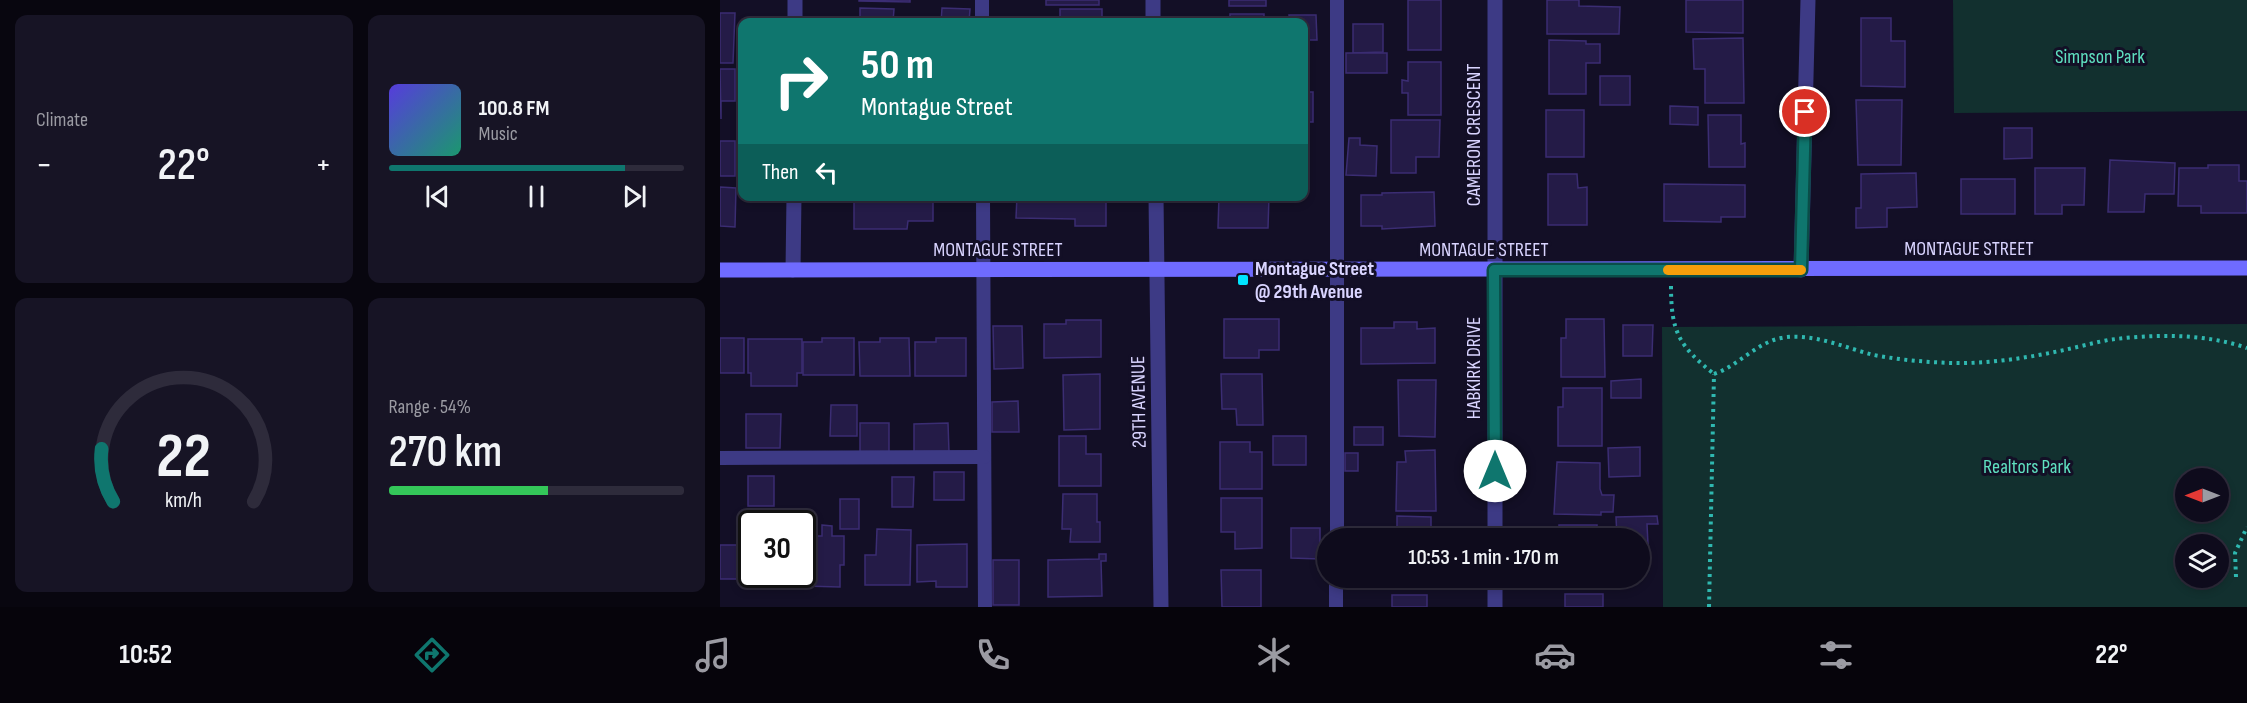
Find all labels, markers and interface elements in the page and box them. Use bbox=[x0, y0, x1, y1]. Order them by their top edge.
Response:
text: 50 m bbox=[861, 40, 934, 91]
icon: right bbox=[762, 42, 840, 120]
park label: Simpson Park bbox=[2055, 45, 2145, 69]
street label: CAMERON CRESCENT bbox=[1462, 64, 1486, 206]
pin bbox=[1779, 86, 1830, 137]
text: Montague Street bbox=[861, 91, 1013, 123]
text: 100.8 FM bbox=[479, 95, 549, 122]
icon: arrive bbox=[1788, 95, 1821, 128]
text: Climate bbox=[36, 108, 88, 132]
text: Music bbox=[479, 122, 518, 146]
text: 22° bbox=[158, 138, 210, 193]
text: − bbox=[36, 145, 52, 185]
text: + bbox=[315, 145, 331, 185]
icon: left bbox=[810, 156, 843, 189]
text: Then bbox=[762, 159, 798, 186]
icon: previous bbox=[421, 180, 454, 213]
icon: pause bbox=[520, 180, 553, 213]
icon: next bbox=[618, 180, 651, 213]
street label: MONTAGUE STREET bbox=[1904, 237, 2034, 261]
street label: MONTAGUE STREET bbox=[933, 238, 1063, 262]
street label: MONTAGUE STREET bbox=[1419, 238, 1549, 262]
place label: Montague Street @ 29th Avenue bbox=[1255, 257, 1375, 304]
marker: Montague Street @ 29th Avenue bbox=[1236, 273, 1250, 287]
street label: HABKIRK DRIVE bbox=[1462, 317, 1486, 419]
street label: 29TH AVENUE bbox=[1126, 356, 1152, 448]
text: Range · 54% bbox=[389, 395, 471, 419]
text: 22 bbox=[156, 420, 211, 495]
text: 270 km bbox=[389, 425, 502, 480]
position arrow bbox=[1463, 439, 1527, 503]
park label: Realtors Park bbox=[1983, 455, 2071, 479]
north arrow bbox=[2175, 468, 2229, 522]
map controls bbox=[2175, 468, 2229, 588]
text: km/h bbox=[165, 488, 202, 513]
speed limit sign: 30 bbox=[738, 510, 816, 588]
button: layers bbox=[2175, 534, 2229, 588]
text: 10:53 · 1 min · 170 m bbox=[1408, 544, 1559, 571]
icon: directions bbox=[411, 634, 453, 676]
icon: music bbox=[692, 634, 734, 676]
icon: phone bbox=[972, 634, 1014, 676]
icon: climate bbox=[1253, 634, 1295, 676]
icon: car bbox=[1534, 634, 1576, 676]
icon: filters bbox=[1815, 634, 1857, 676]
text: 10:52 bbox=[119, 639, 172, 671]
text: 22° bbox=[2095, 639, 2128, 671]

